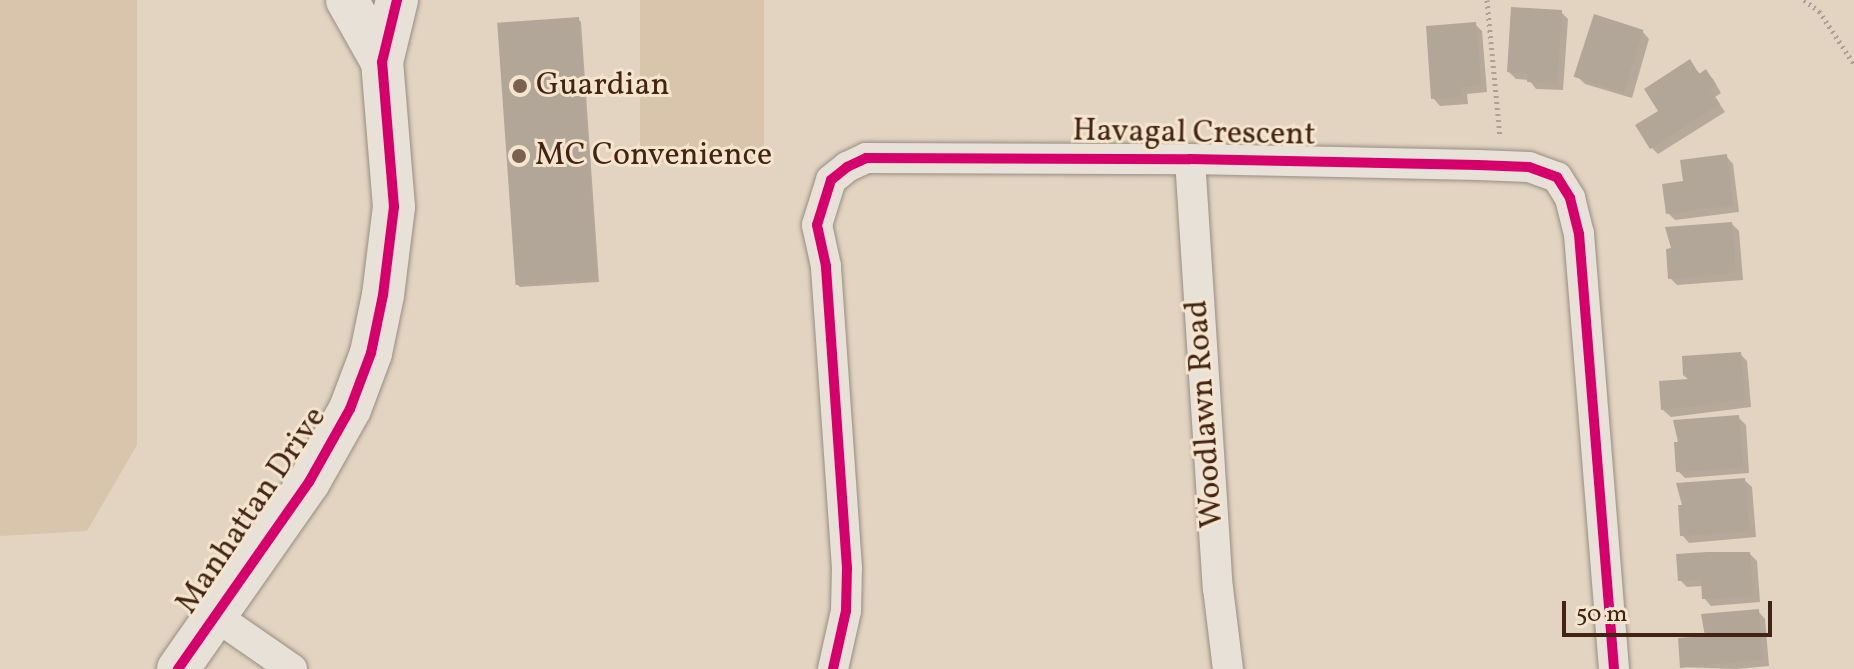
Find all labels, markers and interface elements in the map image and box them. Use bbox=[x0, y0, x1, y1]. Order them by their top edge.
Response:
place label: Guardian bbox=[536, 67, 670, 105]
marker: Guardian bbox=[511, 77, 529, 95]
street label: Havagal Crescent bbox=[1072, 113, 1316, 155]
place label: MC Convenience bbox=[535, 137, 772, 175]
marker: MC Convenience bbox=[510, 147, 528, 165]
street label: Woodlawn Road bbox=[1179, 299, 1233, 529]
street label: Manhattan Drive bbox=[169, 400, 335, 622]
scale bar bbox=[1566, 585, 1776, 635]
text: 50 m bbox=[1576, 598, 1628, 632]

